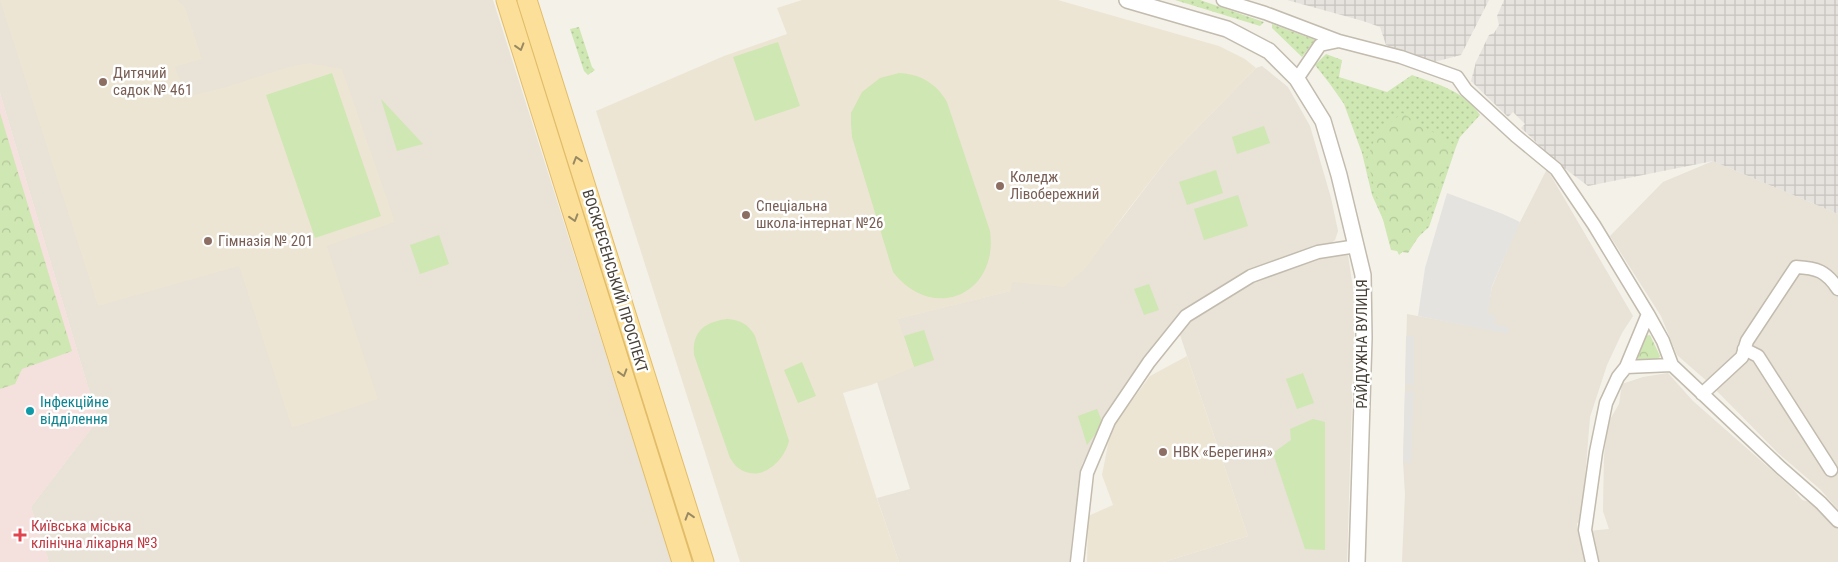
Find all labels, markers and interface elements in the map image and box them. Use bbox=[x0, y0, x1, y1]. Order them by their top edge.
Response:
one-way arrow bbox=[515, 42, 525, 50]
place label: Дитячий садок № 461 bbox=[113, 64, 192, 99]
marker: Дитячий садок № 461 bbox=[97, 76, 109, 88]
one-way arrow bbox=[573, 157, 583, 165]
place label: Коледж Лівобережний bbox=[1010, 168, 1099, 203]
marker: Коледж Лівобережний bbox=[994, 180, 1006, 192]
street label: ВОСКРЕСЕНСЬКИЙ ПРОСПЕКТ bbox=[579, 187, 652, 375]
place label: Спеціальна школа-інтернат №26 bbox=[756, 197, 884, 232]
marker: Спеціальна школа-інтернат №26 bbox=[740, 209, 752, 221]
one-way arrow bbox=[569, 214, 579, 222]
place label: Гімназія № 201 bbox=[218, 232, 313, 250]
marker: Гімназія № 201 bbox=[202, 235, 214, 247]
street label: РАЙДУЖНА ВУЛИЦЯ bbox=[1353, 279, 1371, 409]
one-way arrow bbox=[617, 369, 627, 377]
place label: Інфекційне відділення bbox=[40, 393, 109, 428]
marker: Інфекційне відділення bbox=[24, 405, 36, 417]
place label: НВК «Берегиня» bbox=[1173, 443, 1273, 461]
marker: НВК «Берегиня» bbox=[1157, 446, 1169, 458]
one-way arrow bbox=[685, 512, 695, 520]
place label: Київська міська клінічна лікарня №3 bbox=[31, 517, 158, 552]
marker: Київська міська клінічна лікарня №3 bbox=[13, 528, 27, 542]

